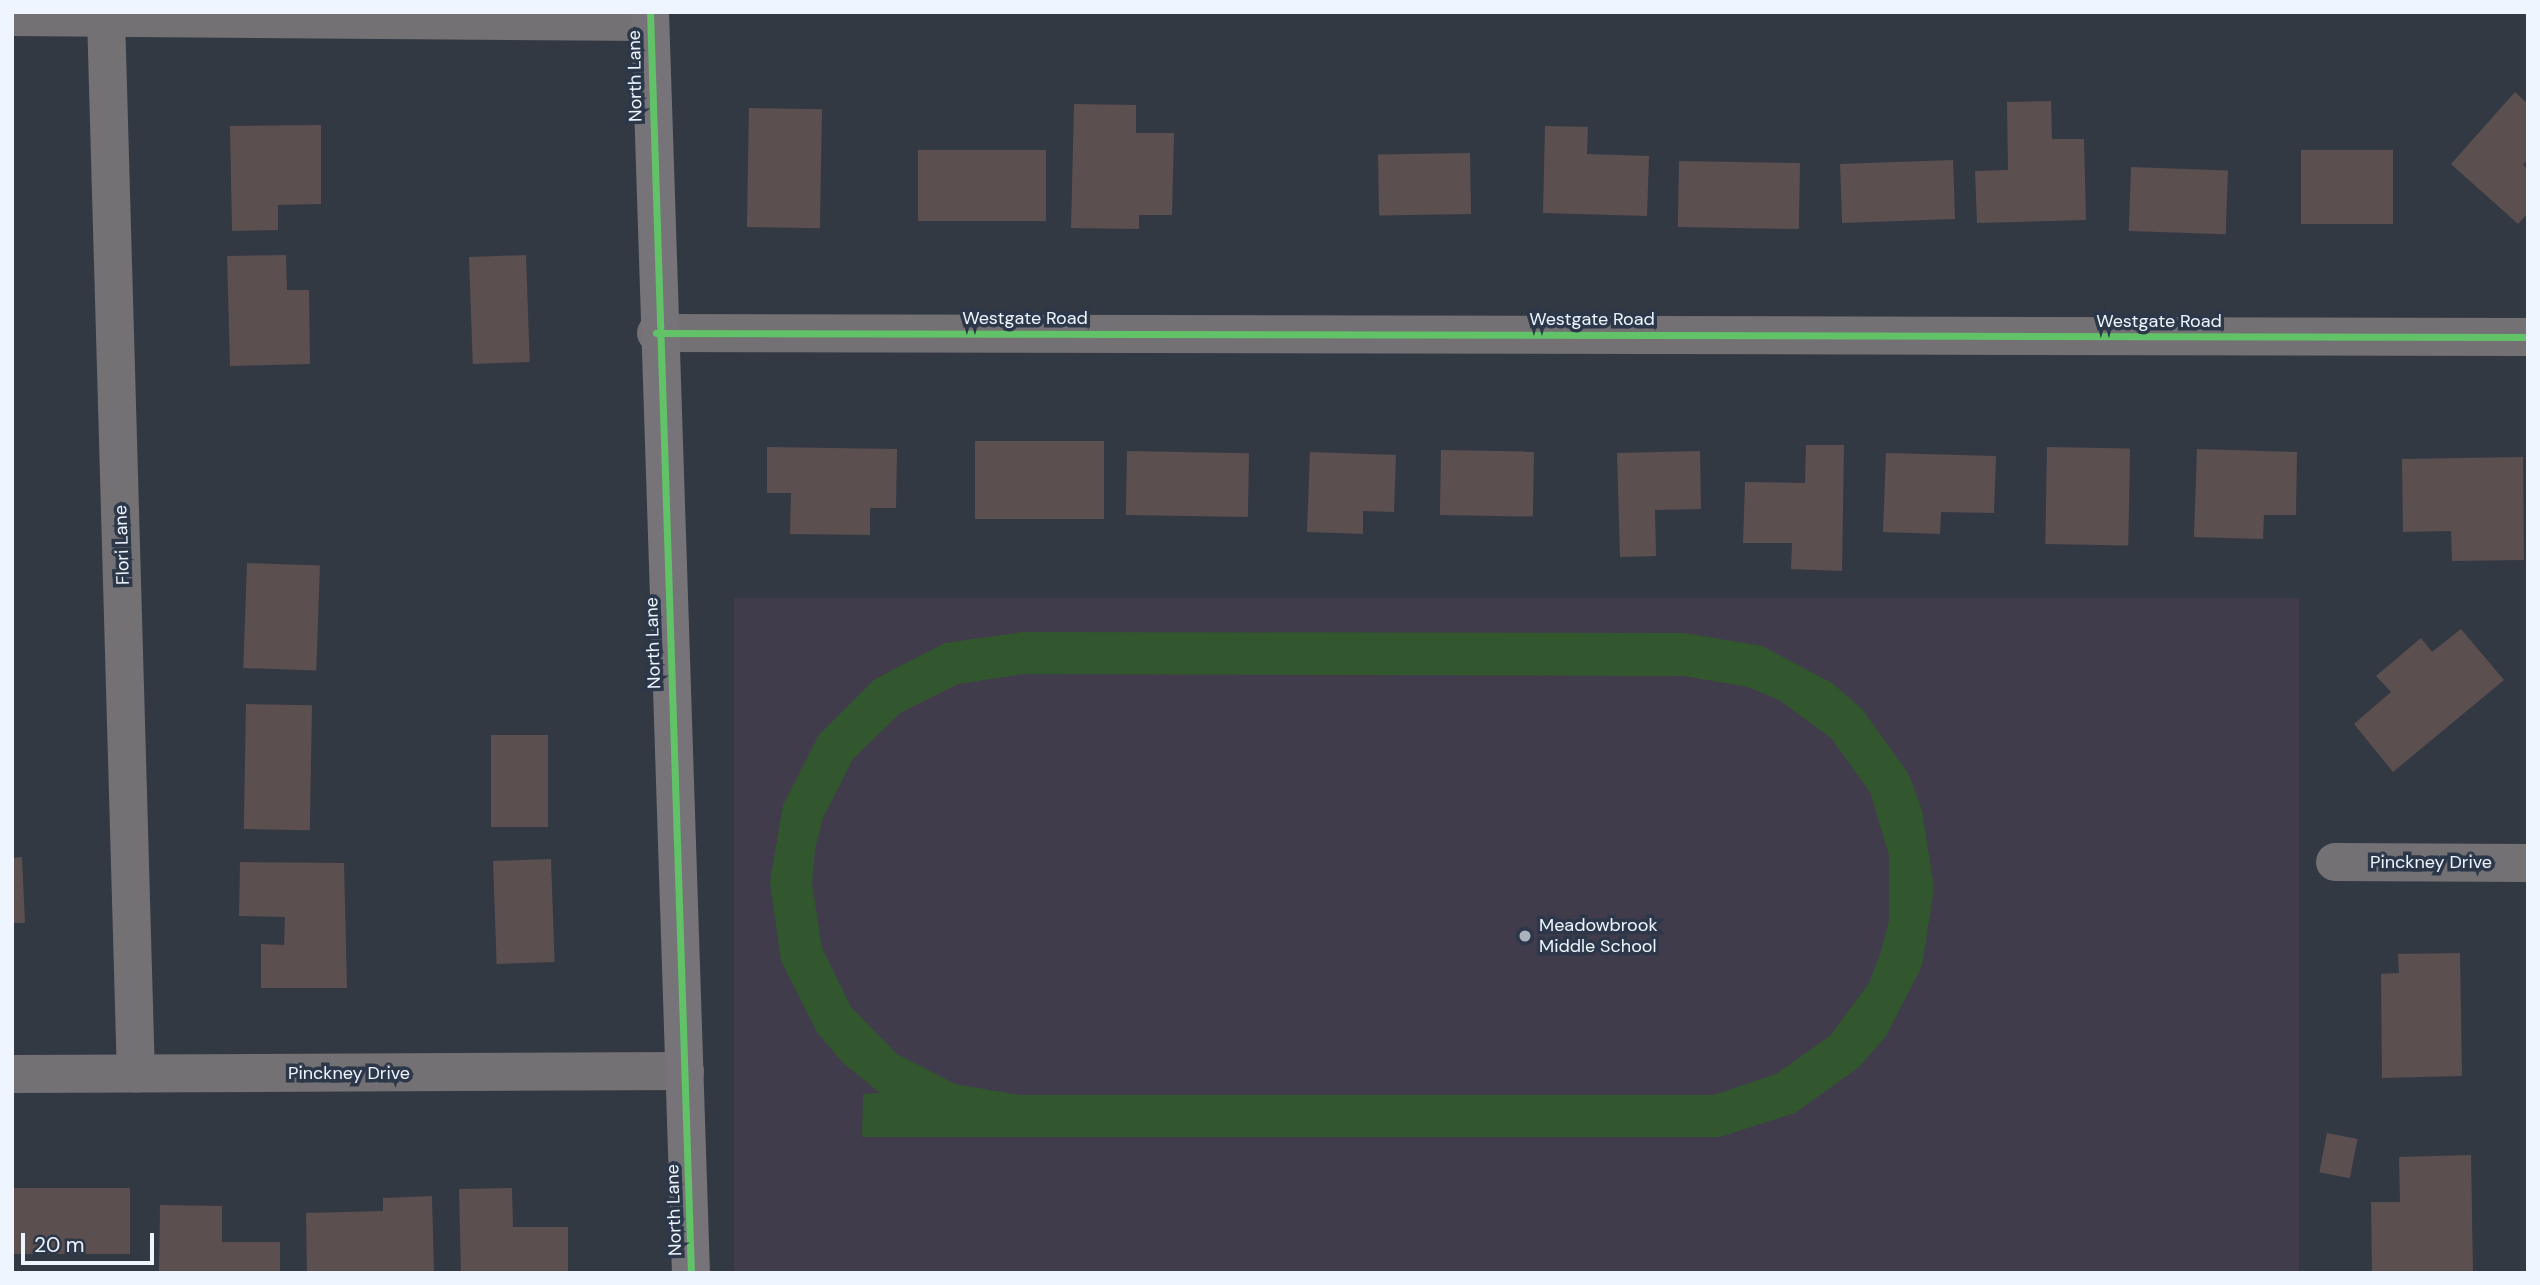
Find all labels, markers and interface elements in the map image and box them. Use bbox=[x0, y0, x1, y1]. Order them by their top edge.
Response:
street label: North Lane bbox=[623, 30, 647, 122]
street label: Westgate Road bbox=[962, 307, 1088, 329]
street label: Westgate Road bbox=[1529, 308, 1655, 330]
street label: Westgate Road bbox=[2096, 310, 2222, 332]
street label: Flori Lane bbox=[110, 505, 134, 585]
street label: North Lane bbox=[641, 597, 665, 689]
street label: Pinckney Drive bbox=[2370, 851, 2492, 873]
place label: Meadowbrook Middle School bbox=[1539, 915, 1658, 958]
marker: Meadowbrook Middle School bbox=[1517, 928, 1533, 944]
street label: Pinckney Drive bbox=[288, 1062, 410, 1084]
street label: North Lane bbox=[662, 1164, 686, 1256]
scale bar bbox=[24, 1218, 158, 1262]
text: 20 m bbox=[34, 1231, 85, 1259]

